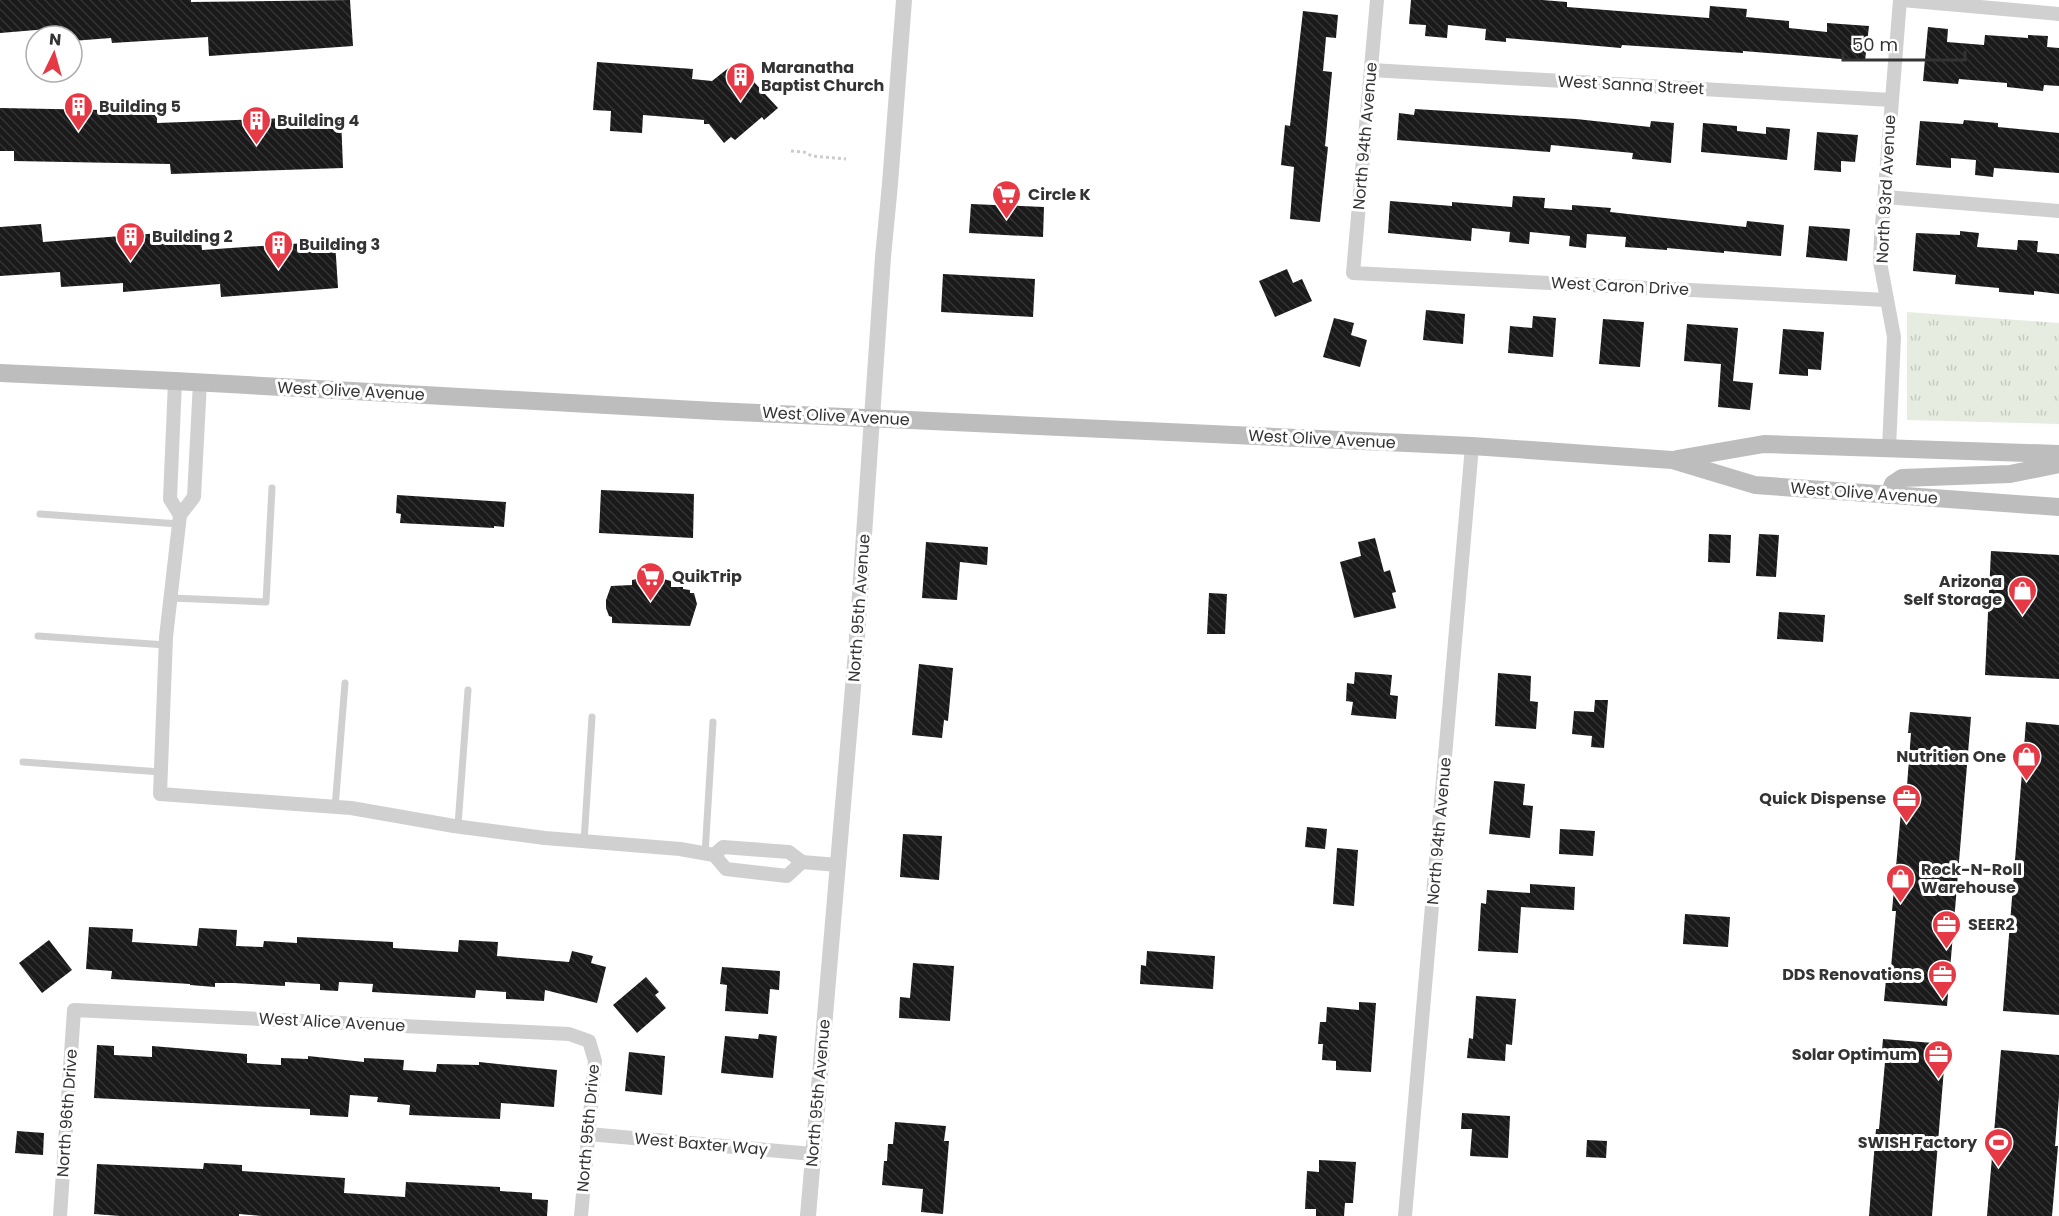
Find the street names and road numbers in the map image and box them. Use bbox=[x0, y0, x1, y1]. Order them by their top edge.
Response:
street label: North 94th Avenue bbox=[1347, 61, 1383, 211]
street label: West Sanna Street bbox=[1557, 70, 1705, 100]
street label: North 93rd Avenue bbox=[1871, 114, 1901, 264]
street label: West Caron Drive bbox=[1551, 271, 1690, 301]
street label: West Olive Avenue bbox=[277, 376, 425, 406]
street label: West Olive Avenue bbox=[762, 401, 910, 431]
street label: West Olive Avenue bbox=[1248, 424, 1396, 454]
street label: West Olive Avenue bbox=[1790, 476, 1939, 510]
street label: North 95th Avenue bbox=[842, 533, 876, 683]
street label: North 94th Avenue bbox=[1421, 756, 1457, 906]
street label: West Alice Avenue bbox=[258, 1007, 406, 1037]
street label: North 95th Avenue bbox=[800, 1018, 836, 1168]
street label: North 96th Drive bbox=[51, 1048, 83, 1178]
street label: North 95th Drive bbox=[571, 1063, 605, 1193]
street label: West Baxter Way bbox=[633, 1127, 769, 1161]

